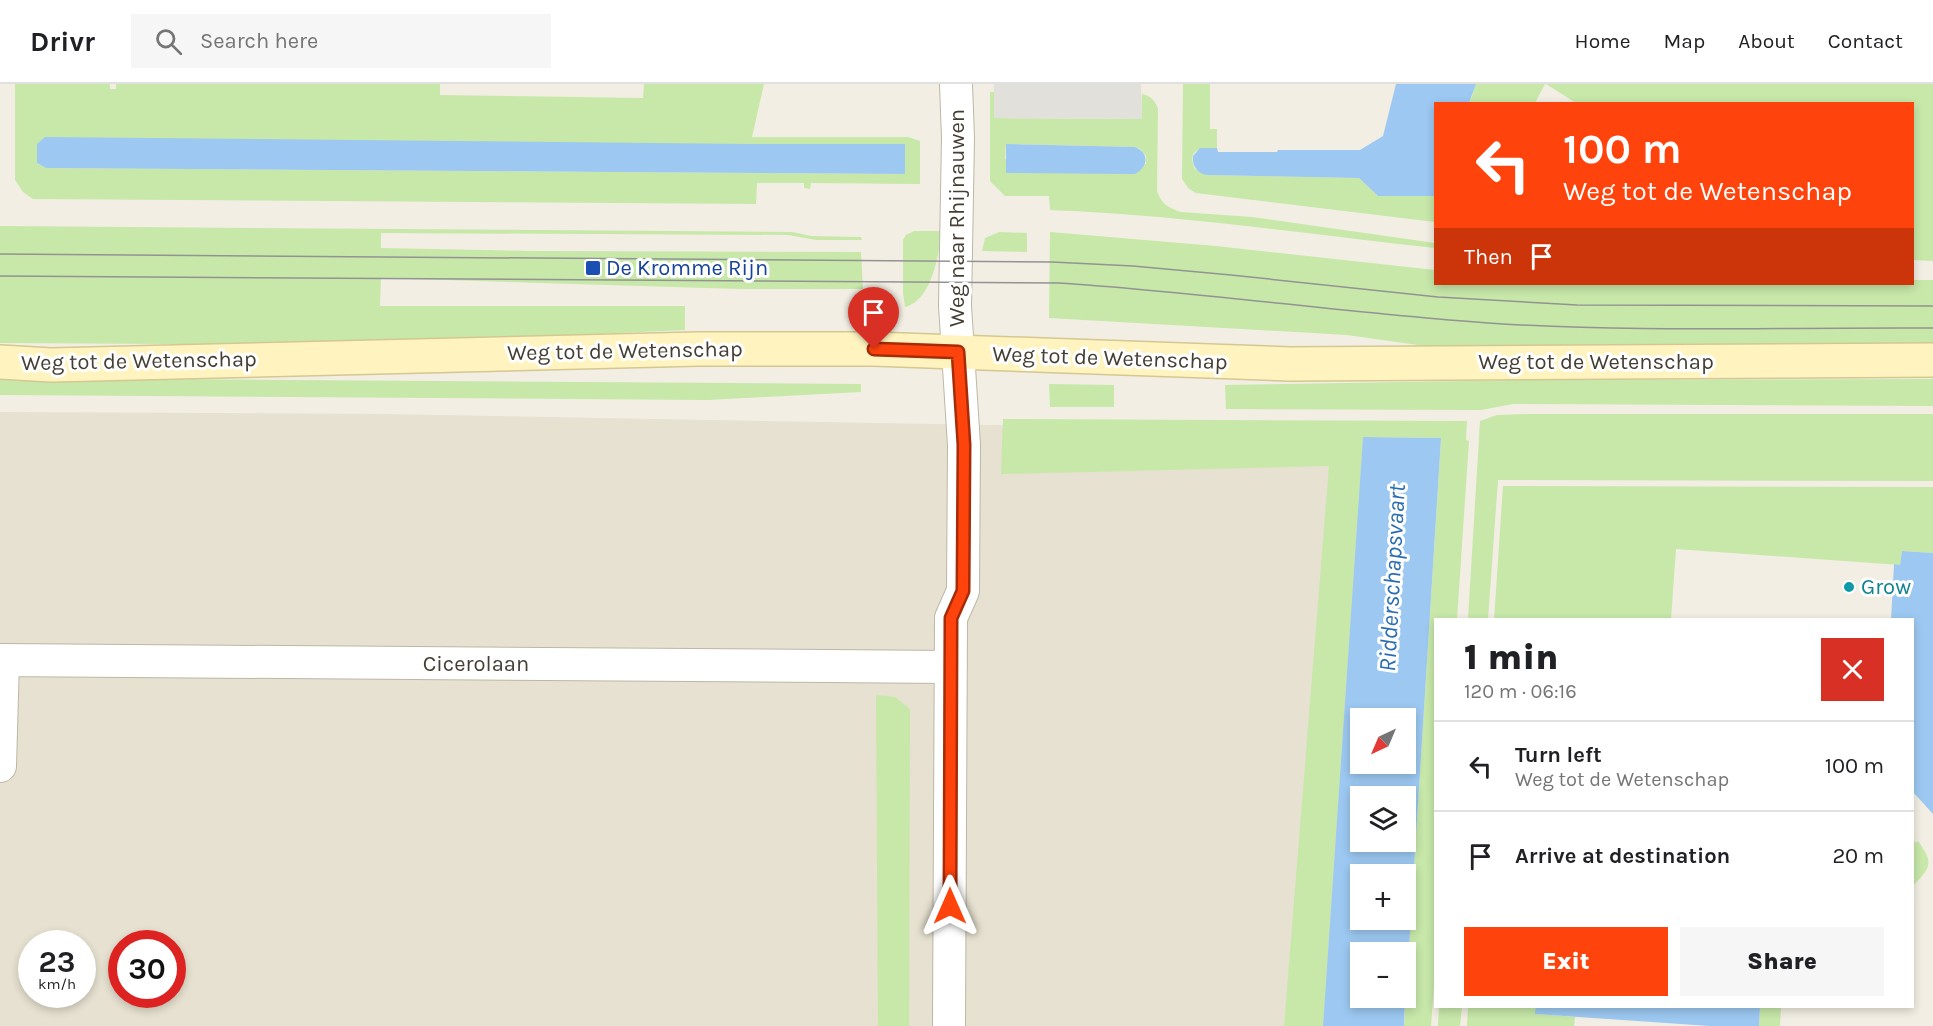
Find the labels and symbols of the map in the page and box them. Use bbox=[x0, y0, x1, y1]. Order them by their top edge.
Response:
street label: Weg naar Rhijnauwen bbox=[944, 109, 970, 327]
place label: De Kromme Rijn bbox=[606, 255, 768, 281]
marker: De Kromme Rijn bbox=[584, 259, 602, 277]
pin bbox=[848, 287, 899, 349]
street label: Weg tot de Wetenschap bbox=[507, 336, 743, 366]
street label: Weg tot de Wetenschap bbox=[992, 341, 1228, 375]
street label: Weg tot de Wetenschap bbox=[21, 346, 257, 376]
street label: Weg tot de Wetenschap bbox=[1478, 349, 1714, 375]
water label: Ridderschapsvaart bbox=[1373, 483, 1411, 673]
place label: Grow bbox=[1861, 574, 1911, 600]
marker: Grow bbox=[1842, 580, 1856, 594]
street label: Cicerolaan bbox=[423, 651, 529, 677]
north arrow bbox=[1350, 708, 1416, 774]
position arrow bbox=[918, 874, 982, 938]
speed limit sign: 30 bbox=[108, 930, 186, 1008]

